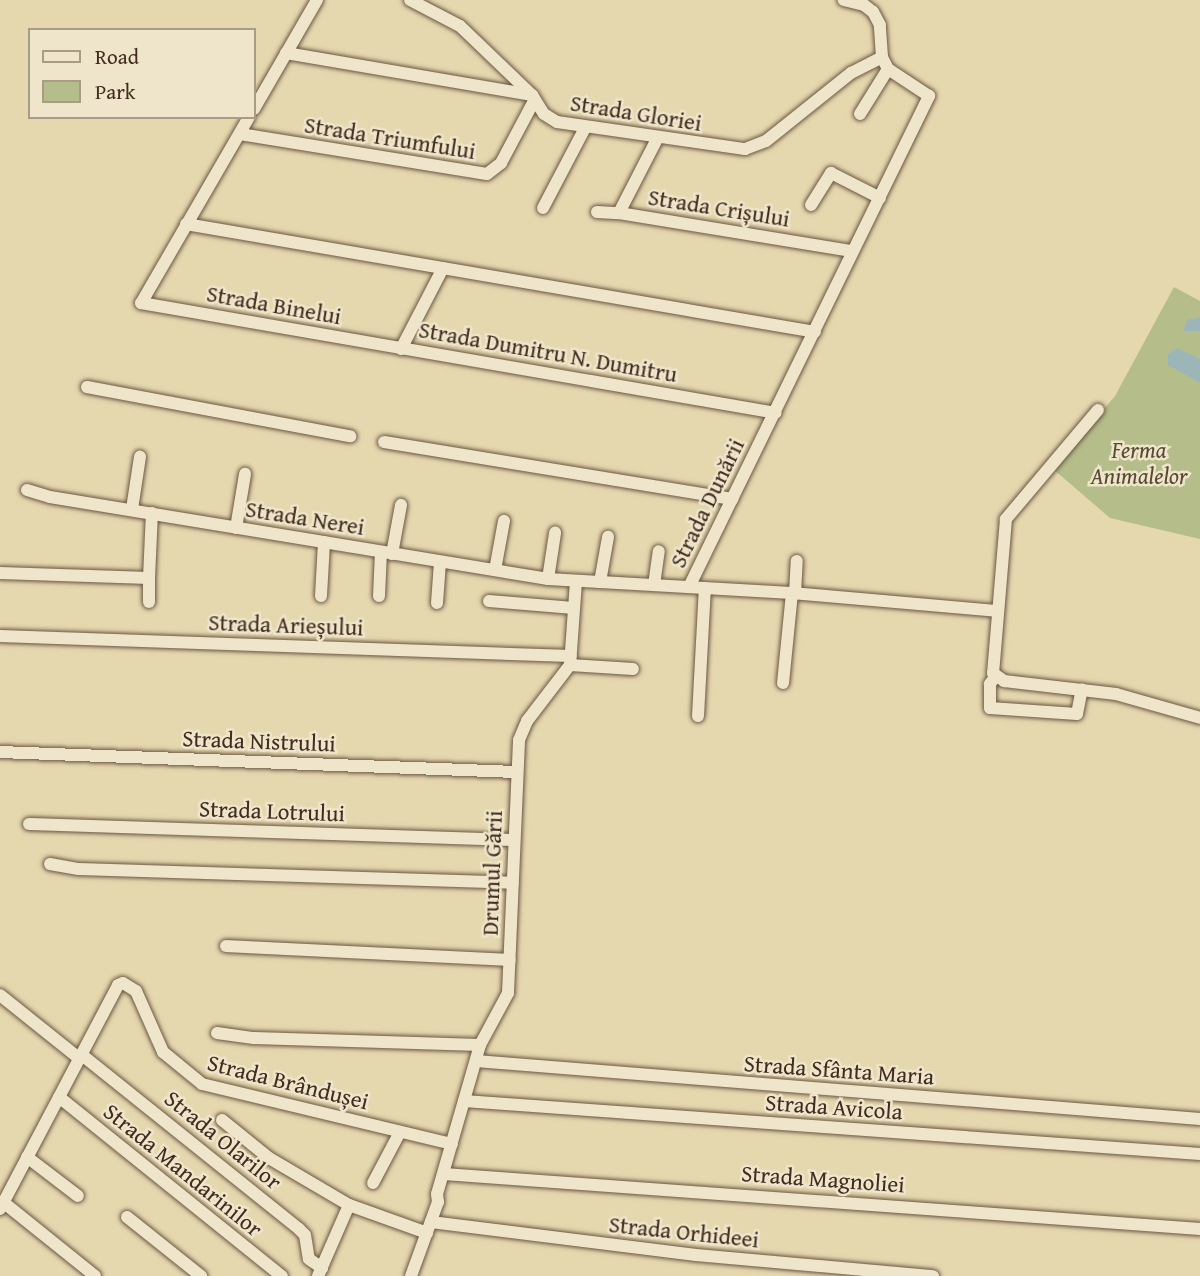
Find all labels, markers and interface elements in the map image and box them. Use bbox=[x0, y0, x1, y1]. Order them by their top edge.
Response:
legend bbox=[28, 28, 256, 119]
text: Road bbox=[95, 41, 139, 72]
text: Park bbox=[95, 76, 136, 107]
street label: Strada Gloriei bbox=[568, 89, 704, 137]
street label: Strada Triumfului bbox=[302, 111, 478, 165]
street label: Strada Crișului bbox=[646, 183, 792, 233]
street label: Strada Binelui bbox=[205, 280, 343, 330]
street label: Strada Dumitru N. Dumitru bbox=[417, 316, 679, 388]
street label: Strada Dunării bbox=[664, 434, 750, 572]
park label: Ferma Animalelor bbox=[1090, 436, 1188, 490]
street label: Strada Nerei bbox=[244, 495, 366, 541]
street label: Strada Arieșului bbox=[208, 608, 364, 642]
street label: Strada Nistrului bbox=[182, 725, 336, 757]
street label: Strada Lotrului bbox=[199, 795, 345, 827]
street label: Drumul Gării bbox=[476, 810, 508, 936]
street label: Strada Brândușei bbox=[205, 1049, 371, 1115]
street label: Strada Sfânta Maria bbox=[743, 1050, 935, 1090]
street label: Strada Olarilor bbox=[159, 1084, 287, 1196]
street label: Strada Avicola bbox=[764, 1088, 904, 1126]
street label: Strada Mandarinilor bbox=[98, 1097, 268, 1243]
street label: Strada Magnoliei bbox=[740, 1160, 906, 1198]
street label: Strada Orhideei bbox=[608, 1210, 760, 1254]

